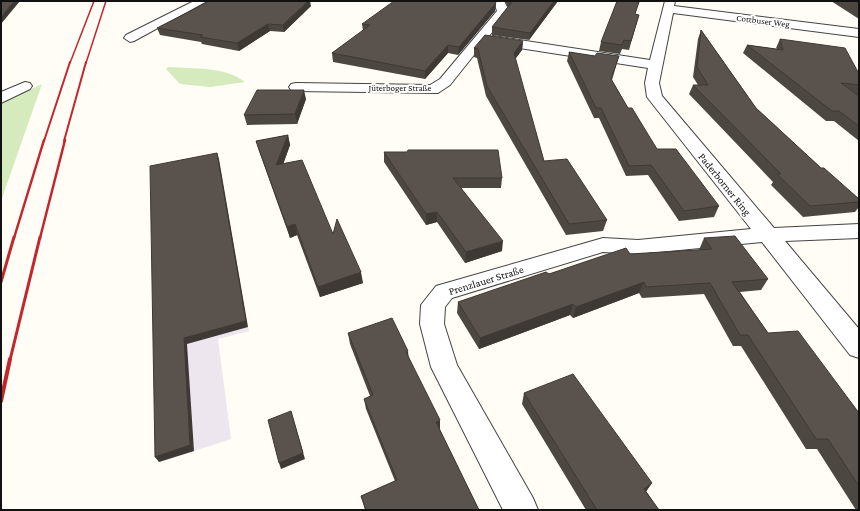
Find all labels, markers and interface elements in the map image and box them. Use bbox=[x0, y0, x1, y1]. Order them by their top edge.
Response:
street label: Cottbuser Weg bbox=[736, 13, 791, 29]
street label: Jüterboger Straße bbox=[367, 83, 432, 93]
street label: Paderborner Ring bbox=[695, 150, 754, 219]
street label: Prenzlauer Straße bbox=[447, 263, 525, 297]

